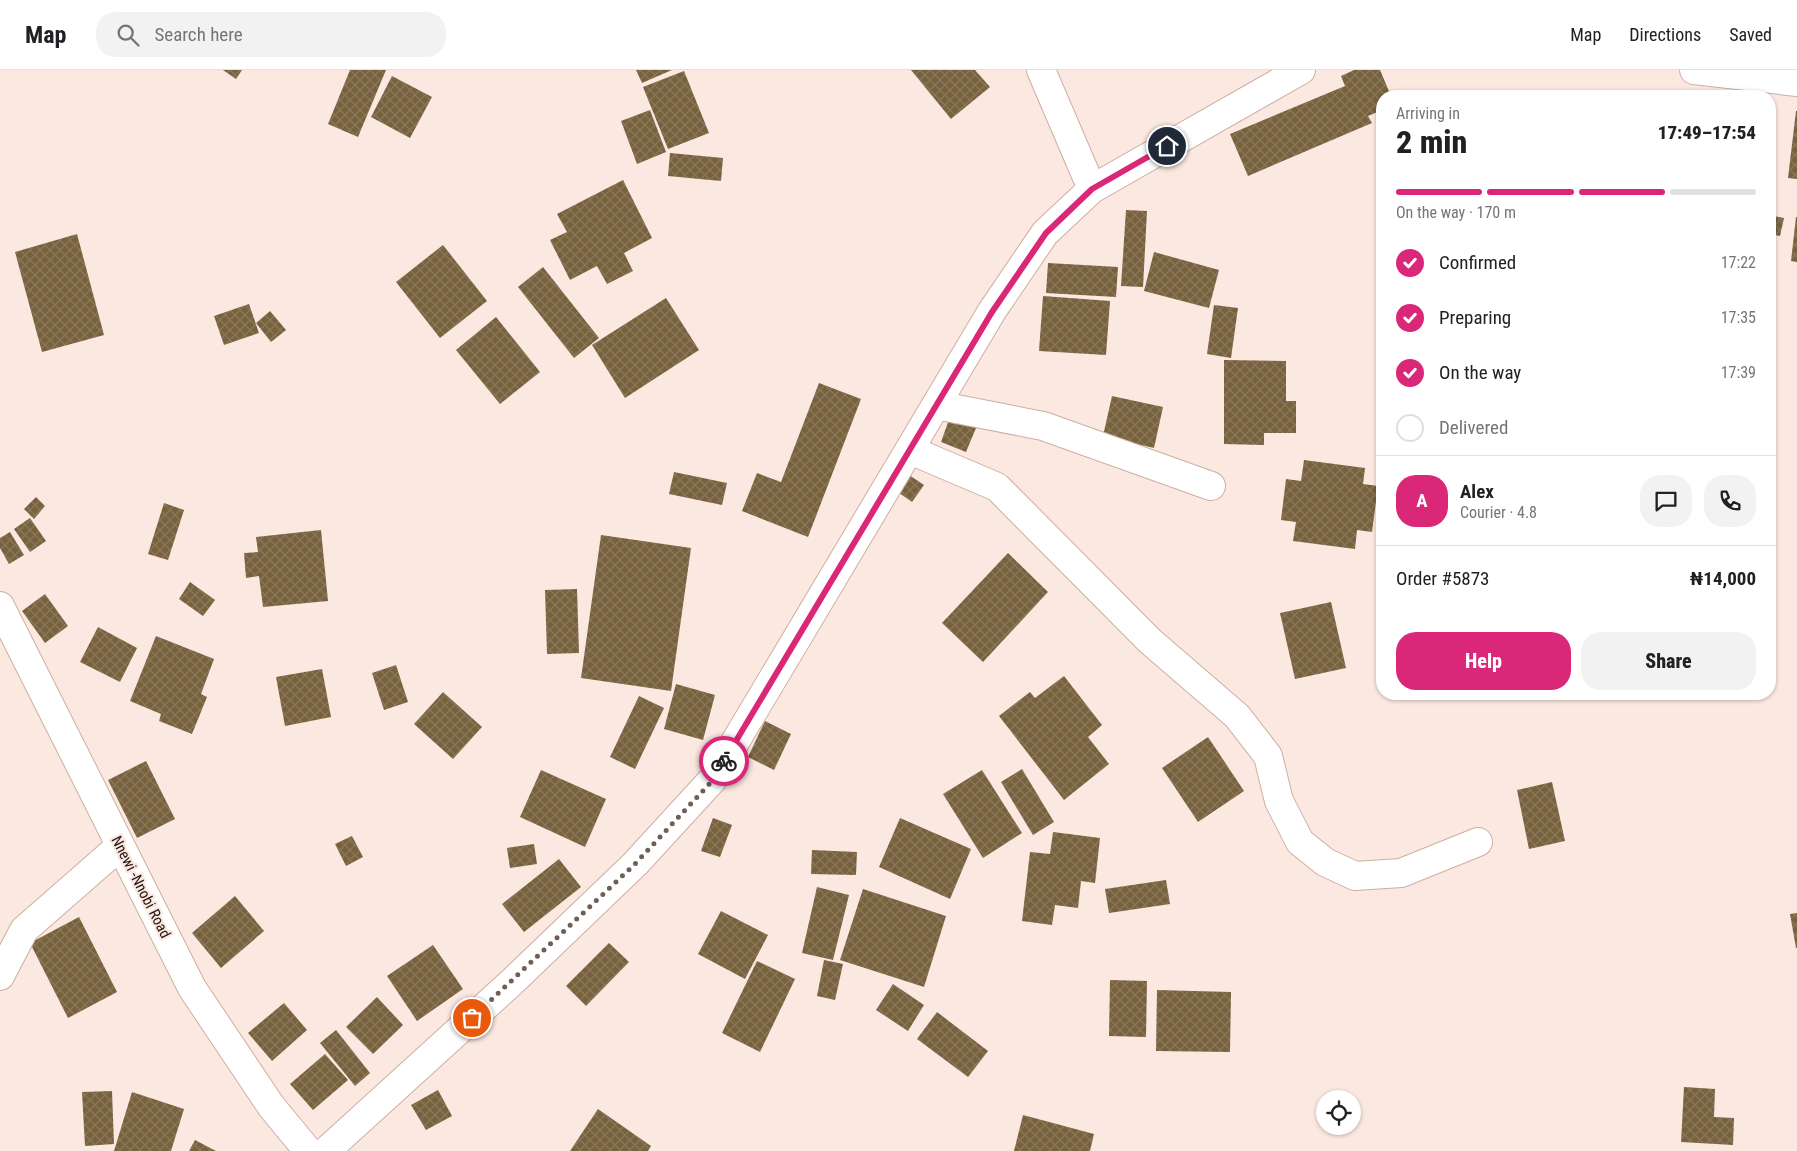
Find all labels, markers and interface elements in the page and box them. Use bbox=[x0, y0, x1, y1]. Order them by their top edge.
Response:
search box bbox=[96, 12, 446, 57]
text: Map bbox=[25, 21, 66, 49]
icon: search bbox=[114, 21, 142, 49]
text: Search here bbox=[154, 23, 243, 46]
text: Map bbox=[1570, 24, 1601, 45]
text: Directions bbox=[1629, 24, 1701, 45]
text: Saved bbox=[1729, 24, 1772, 45]
text: Arriving in bbox=[1396, 104, 1460, 123]
text: 17:49–17:54 bbox=[1658, 121, 1756, 144]
text: 2 min bbox=[1396, 123, 1467, 161]
pin bbox=[1146, 125, 1188, 167]
icon: home bbox=[1153, 132, 1181, 160]
text: On the way · 170 m bbox=[1396, 203, 1516, 222]
icon: check bbox=[1396, 249, 1424, 277]
text: Confirmed bbox=[1439, 251, 1516, 274]
text: 17:22 bbox=[1721, 253, 1756, 272]
icon: check bbox=[1396, 304, 1424, 332]
text: Preparing bbox=[1439, 306, 1511, 329]
text: 17:35 bbox=[1721, 308, 1756, 327]
icon: check bbox=[1396, 359, 1424, 387]
text: On the way bbox=[1439, 361, 1521, 384]
text: 17:39 bbox=[1721, 363, 1756, 382]
text: Delivered bbox=[1439, 416, 1508, 439]
button: chat bbox=[1640, 475, 1692, 527]
button: phone bbox=[1704, 475, 1756, 527]
text: Alex bbox=[1460, 480, 1494, 503]
text: A bbox=[1416, 489, 1428, 512]
text: Courier · 4.8 bbox=[1460, 503, 1537, 522]
text: Order #5873 bbox=[1396, 567, 1489, 590]
text: ₦14,000 bbox=[1690, 567, 1756, 590]
button: Help bbox=[1396, 632, 1571, 690]
button: Share bbox=[1581, 632, 1756, 690]
courier bbox=[699, 736, 749, 786]
icon: bike bbox=[710, 747, 738, 775]
street label: Nnewi -Nnobi Road bbox=[107, 833, 175, 941]
pin bbox=[451, 997, 493, 1039]
icon: bag bbox=[458, 1004, 486, 1032]
map controls bbox=[1316, 1090, 1361, 1135]
button: locate bbox=[1316, 1090, 1361, 1135]

